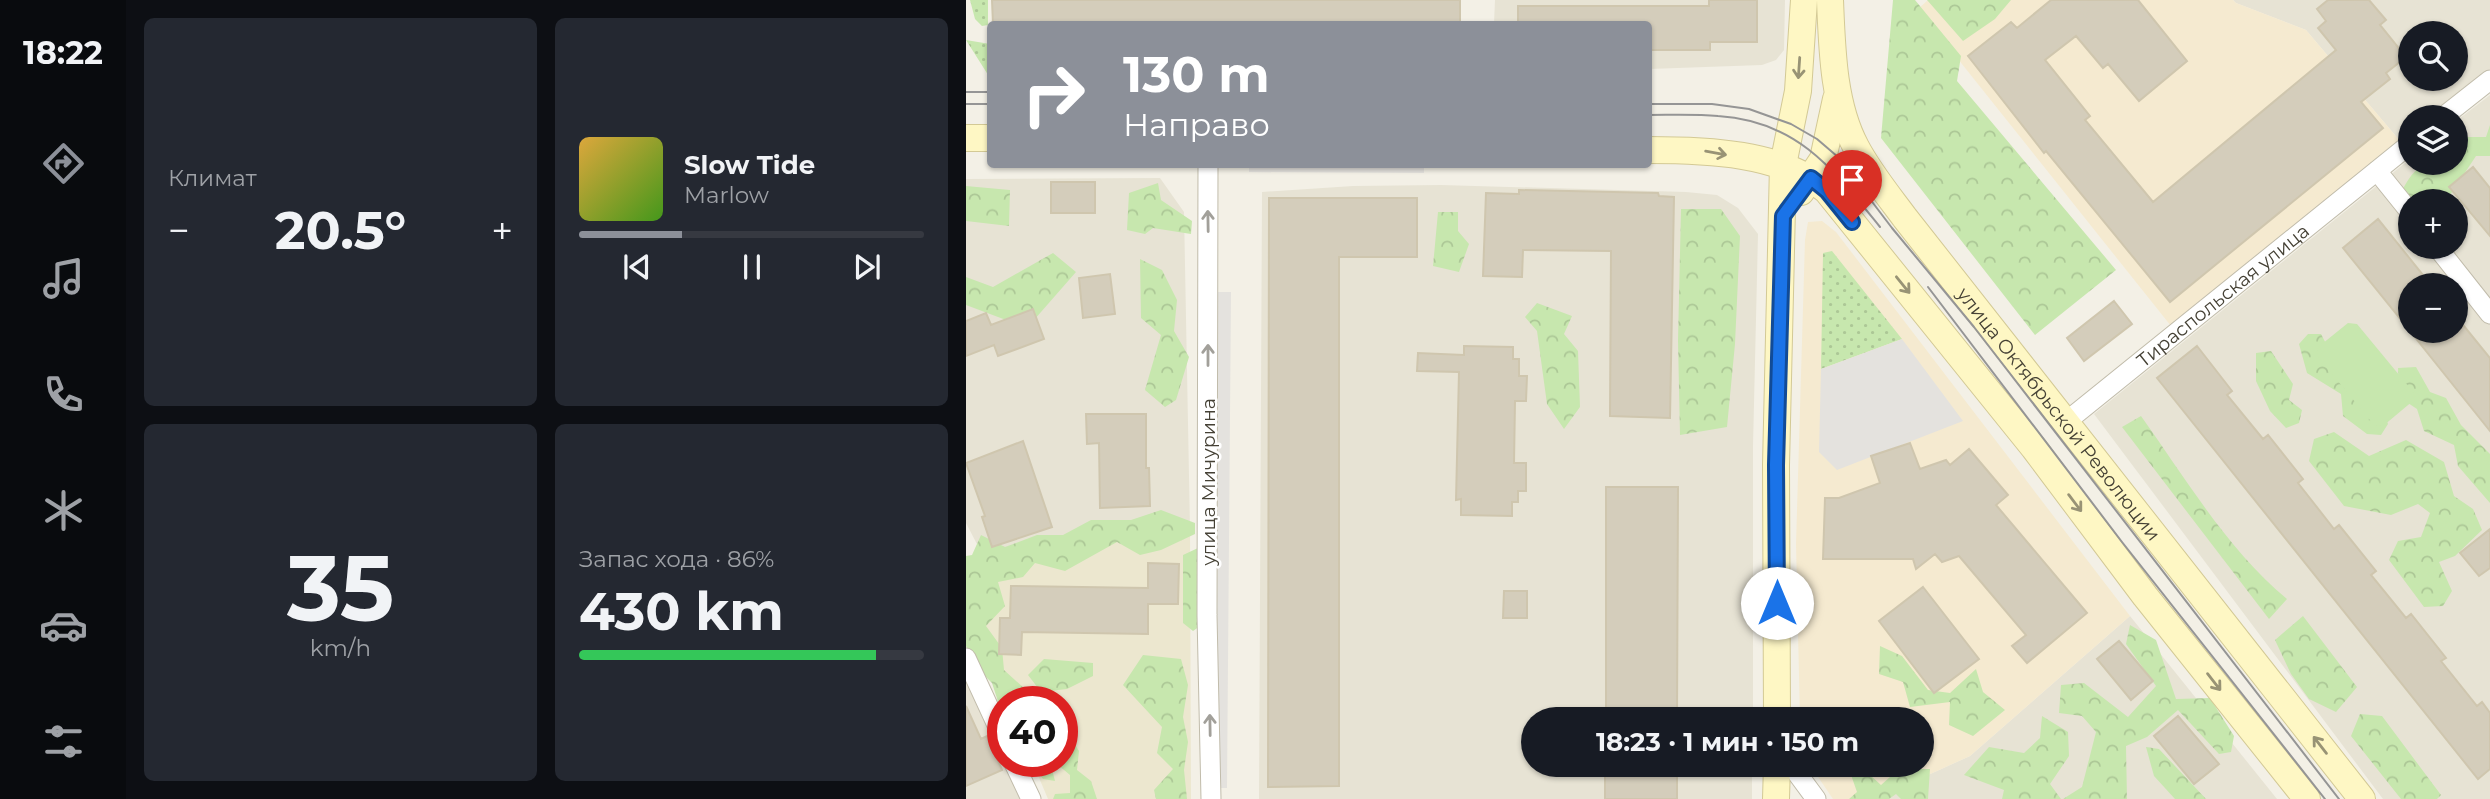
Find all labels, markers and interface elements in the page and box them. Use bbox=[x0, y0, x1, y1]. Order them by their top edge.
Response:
map controls bbox=[2398, 21, 2468, 343]
button: search bbox=[2398, 21, 2468, 91]
text: 18:22 bbox=[23, 33, 103, 72]
text: 130 m bbox=[1123, 45, 1270, 104]
icon: right bbox=[1008, 49, 1099, 140]
one-way arrow bbox=[1793, 56, 1806, 79]
text: Направо bbox=[1123, 105, 1270, 144]
button: layers bbox=[2398, 105, 2468, 175]
icon: directions bbox=[39, 139, 88, 188]
one-way arrow bbox=[1704, 147, 1727, 160]
text: Slow Tide bbox=[684, 149, 815, 181]
pin bbox=[1822, 150, 1882, 222]
icon: arrive bbox=[1833, 161, 1871, 199]
text: Климат bbox=[168, 164, 257, 192]
text: Marlow bbox=[684, 181, 769, 209]
button: + bbox=[2398, 189, 2468, 259]
text: 20.5° bbox=[275, 199, 406, 262]
text: − bbox=[168, 207, 190, 254]
text: + bbox=[491, 207, 513, 254]
one-way arrow bbox=[1201, 210, 1215, 233]
street label: Тираспольская улица bbox=[2132, 219, 2313, 372]
icon: previous bbox=[618, 248, 656, 286]
icon: pause bbox=[733, 248, 771, 286]
icon: next bbox=[848, 248, 886, 286]
icon: music bbox=[39, 254, 88, 303]
button: − bbox=[2398, 273, 2468, 343]
one-way arrow bbox=[1895, 276, 1911, 294]
street label: улица Октябрьской Революции bbox=[1952, 282, 2166, 545]
one-way arrow bbox=[1201, 344, 1215, 367]
icon: phone bbox=[39, 370, 88, 419]
street label: улица Мичурина bbox=[1197, 398, 1220, 567]
icon: climate bbox=[39, 486, 88, 535]
one-way arrow bbox=[2067, 493, 2082, 511]
text: 35 bbox=[287, 533, 394, 644]
text: Запас хода · 86% bbox=[579, 545, 774, 573]
position arrow bbox=[1740, 566, 1814, 640]
text: 430 km bbox=[579, 580, 784, 643]
icon: car bbox=[39, 601, 88, 650]
text: km/h bbox=[310, 634, 371, 662]
one-way arrow bbox=[2207, 673, 2222, 691]
speed limit sign: 40 bbox=[987, 686, 1078, 777]
one-way arrow bbox=[1203, 714, 1216, 737]
icon: filters bbox=[39, 717, 88, 766]
text: 18:23 · 1 мин · 150 m bbox=[1596, 726, 1859, 758]
one-way arrow bbox=[2313, 737, 2328, 755]

